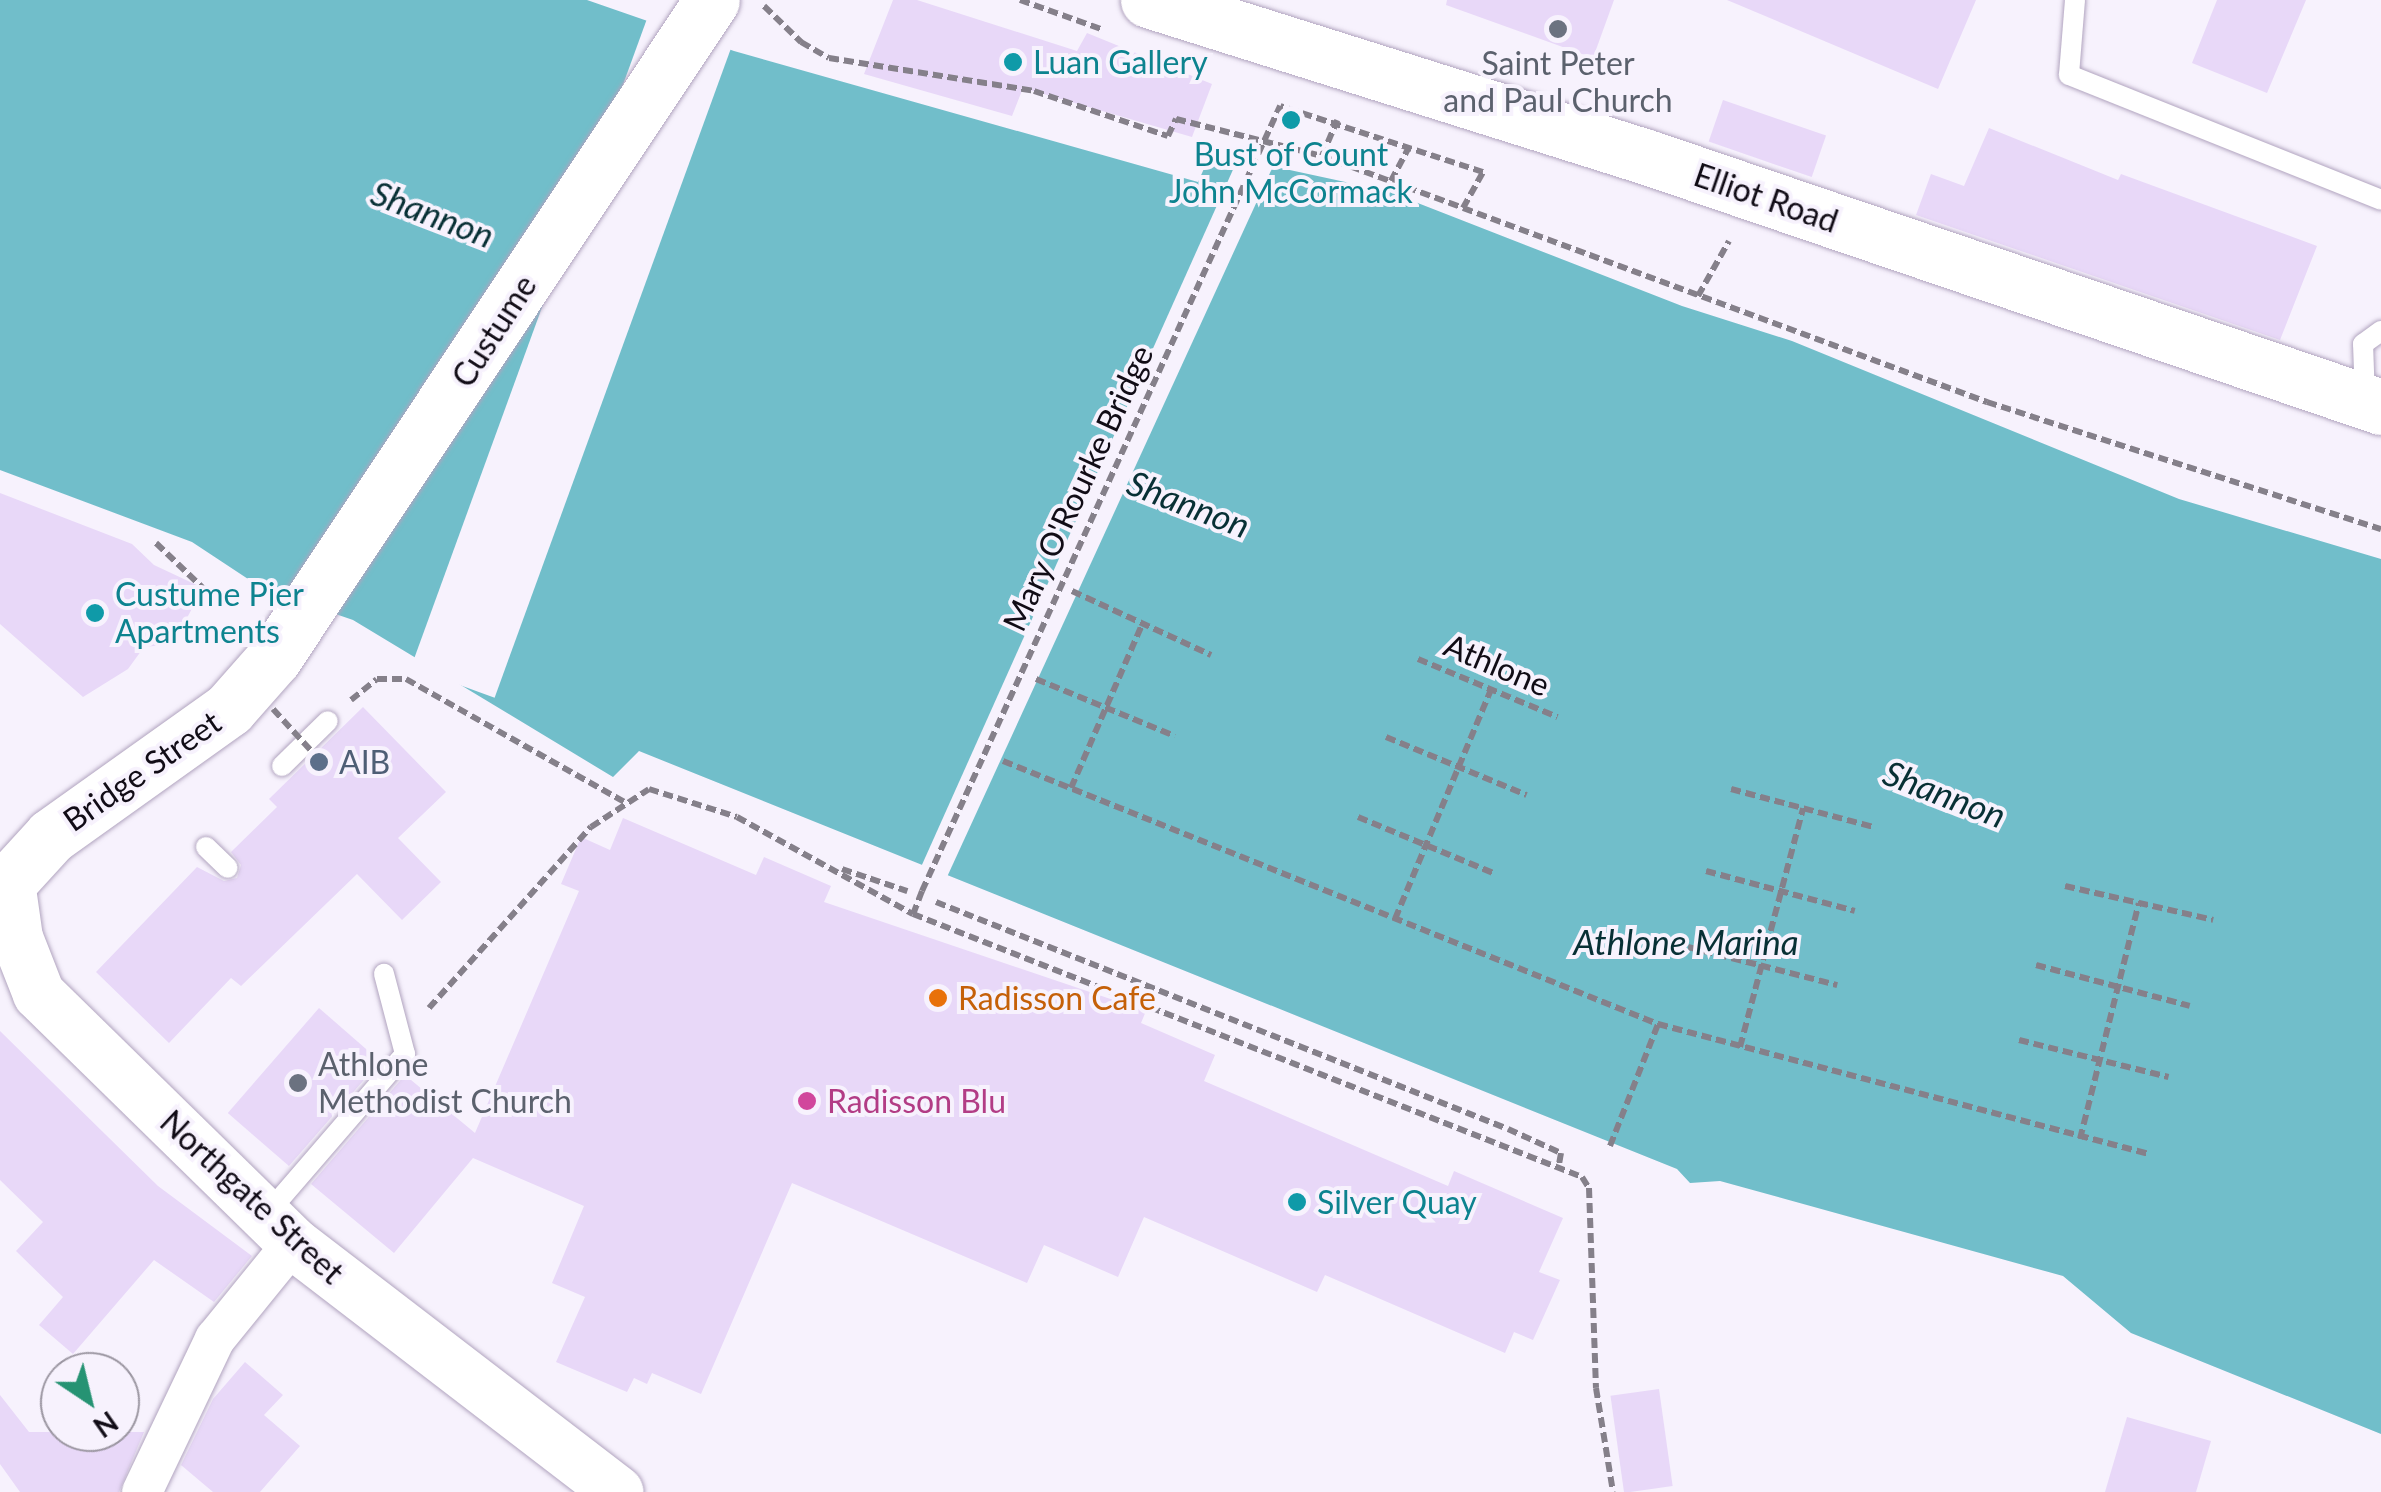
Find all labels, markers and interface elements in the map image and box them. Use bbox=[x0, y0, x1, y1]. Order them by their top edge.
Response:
marker: Saint Peter and Paul Church bbox=[1547, 18, 1569, 40]
place label: Luan Gallery bbox=[1033, 43, 1208, 81]
place label: Saint Peter and Paul Church bbox=[1443, 45, 1673, 120]
marker: Luan Gallery bbox=[1002, 51, 1024, 73]
marker: Bust of Count John McCormack bbox=[1280, 109, 1302, 131]
place label: Bust of Count John McCormack bbox=[1169, 136, 1413, 211]
street label: Elliot Road bbox=[1689, 155, 1843, 241]
water label: Shannon bbox=[366, 171, 500, 255]
street label: Custume bbox=[444, 268, 544, 394]
street label: Mary O'Rourke Bridge bbox=[995, 339, 1161, 637]
water label: Shannon bbox=[1122, 461, 1256, 545]
place label: Custume Pier Apartments bbox=[115, 576, 304, 651]
marker: Custume Pier Apartments bbox=[84, 602, 106, 624]
street label: Athlone bbox=[1439, 626, 1555, 704]
street label: Bridge Street bbox=[56, 703, 228, 839]
place label: AIB bbox=[339, 743, 390, 781]
marker: AIB bbox=[308, 751, 330, 773]
water label: Shannon bbox=[1878, 751, 2012, 835]
water label: Athlone Marina bbox=[1573, 920, 1799, 962]
place label: Radisson Cafe bbox=[958, 979, 1156, 1017]
marker: Radisson Cafe bbox=[927, 987, 949, 1009]
place label: Athlone Methodist Church bbox=[318, 1046, 572, 1121]
marker: Athlone Methodist Church bbox=[287, 1072, 309, 1094]
place label: Radisson Blu bbox=[827, 1082, 1006, 1120]
marker: Radisson Blu bbox=[796, 1090, 818, 1112]
street label: Northgate Street bbox=[153, 1102, 351, 1292]
place label: Silver Quay bbox=[1317, 1183, 1477, 1221]
marker: Silver Quay bbox=[1286, 1191, 1308, 1213]
north arrow bbox=[40, 1352, 140, 1452]
text: N bbox=[87, 1405, 125, 1445]

